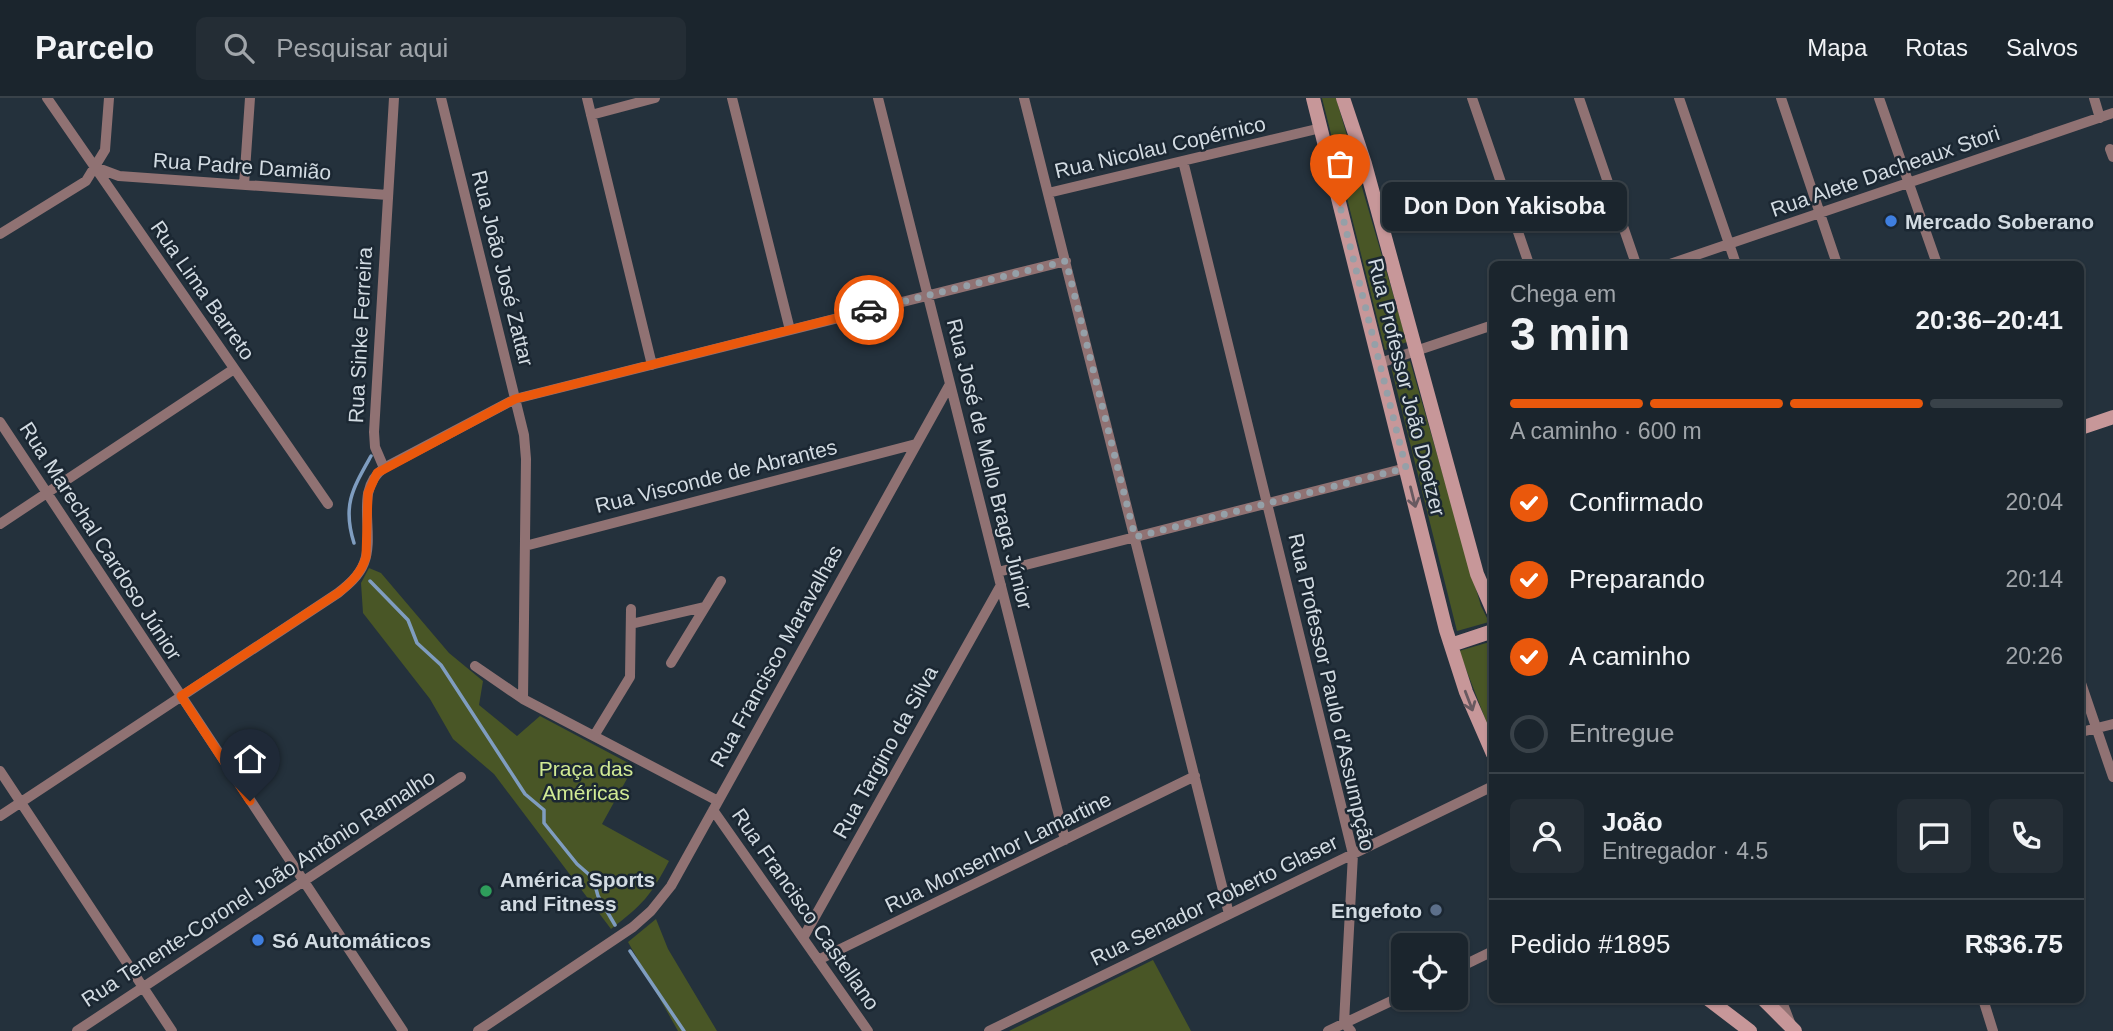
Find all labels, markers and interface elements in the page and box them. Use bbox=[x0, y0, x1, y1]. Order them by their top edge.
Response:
search box bbox=[196, 17, 686, 80]
text: Parcelo bbox=[35, 29, 154, 66]
icon: search bbox=[220, 29, 258, 67]
text: Pesquisar aqui bbox=[276, 33, 448, 63]
text: Mapa bbox=[1807, 34, 1867, 61]
text: Rotas bbox=[1905, 34, 1968, 61]
text: Salvos bbox=[2006, 34, 2078, 61]
street label: Rua Nicolau Copérnico bbox=[1052, 112, 1268, 182]
street label: Rua Alete Dacheaux Stori bbox=[1768, 121, 2002, 221]
pin bbox=[1310, 134, 1370, 206]
icon: bag bbox=[1321, 145, 1359, 183]
street label: Rua Padre Damião bbox=[152, 148, 332, 184]
street label: Rua João José Zattar bbox=[468, 168, 538, 368]
callout: Don Don Yakisoba bbox=[1382, 182, 1627, 230]
text: Don Don Yakisoba bbox=[1404, 193, 1605, 219]
place label: Mercado Soberano bbox=[1905, 210, 2094, 233]
marker: Mercado Soberano bbox=[1883, 213, 1899, 229]
street label: Rua Lima Barreto bbox=[146, 216, 260, 364]
street label: Rua Sinke Ferreira bbox=[344, 246, 376, 424]
street label: Rua Professor João Doetzer bbox=[1364, 256, 1450, 518]
courier bbox=[834, 275, 904, 345]
text: Chega em bbox=[1510, 281, 1616, 307]
icon: car bbox=[850, 291, 888, 329]
text: 20:36–20:41 bbox=[1916, 305, 2063, 335]
text: 3 min bbox=[1510, 308, 1630, 360]
street label: Rua José de Mello Braga Júnior bbox=[943, 316, 1037, 612]
street label: Rua Marechal Cardoso Júnior bbox=[15, 418, 187, 664]
text: A caminho · 600 m bbox=[1510, 418, 1702, 444]
street label: Rua Visconde de Abrantes bbox=[593, 435, 839, 517]
icon: check bbox=[1510, 484, 1548, 522]
one-way arrow bbox=[1407, 485, 1420, 508]
text: Confirmado bbox=[1569, 487, 1703, 517]
text: 20:04 bbox=[2005, 489, 2063, 515]
street label: Rua Professor Paulo d'Assumpção bbox=[1284, 531, 1380, 853]
street label: Rua Francisco Maravalhas bbox=[705, 541, 847, 771]
icon: check bbox=[1510, 561, 1548, 599]
text: Preparando bbox=[1569, 564, 1705, 594]
text: 20:14 bbox=[2005, 566, 2063, 592]
icon: check bbox=[1510, 638, 1548, 676]
text: A caminho bbox=[1569, 641, 1690, 671]
text: 20:26 bbox=[2005, 643, 2063, 669]
street label: Rua Targino da Silva bbox=[828, 662, 942, 842]
one-way arrow bbox=[1464, 689, 1476, 711]
text: Entregue bbox=[1569, 718, 1675, 748]
pin bbox=[220, 729, 280, 801]
icon: home bbox=[231, 740, 269, 778]
park label: Praça das Américas bbox=[539, 757, 633, 804]
street label: Rua Tenente-Coronel João Antônio Ramalho bbox=[77, 765, 439, 1011]
street label: Rua Monsenhor Lamartine bbox=[881, 787, 1115, 917]
button: person bbox=[1510, 799, 1584, 873]
button: chat bbox=[1897, 799, 1971, 873]
button: phone bbox=[1989, 799, 2063, 873]
street label: Rua Francisco Castellano bbox=[728, 804, 884, 1014]
text: João bbox=[1602, 807, 1663, 837]
street label: Rua Senador Roberto Glaser bbox=[1087, 830, 1341, 970]
text: Entregador · 4.5 bbox=[1602, 838, 1768, 864]
place label: América Sports and Fitness bbox=[500, 868, 655, 915]
marker: América Sports and Fitness bbox=[478, 883, 494, 899]
place label: Engefoto bbox=[1331, 899, 1422, 922]
marker: Engefoto bbox=[1428, 902, 1444, 918]
place label: Só Automáticos bbox=[272, 929, 431, 952]
text: Pedido #1895 bbox=[1510, 929, 1670, 959]
text: R$36.75 bbox=[1965, 929, 2063, 959]
marker: Só Automáticos bbox=[250, 932, 266, 948]
map controls bbox=[1391, 933, 1468, 1010]
button: locate bbox=[1391, 933, 1468, 1010]

